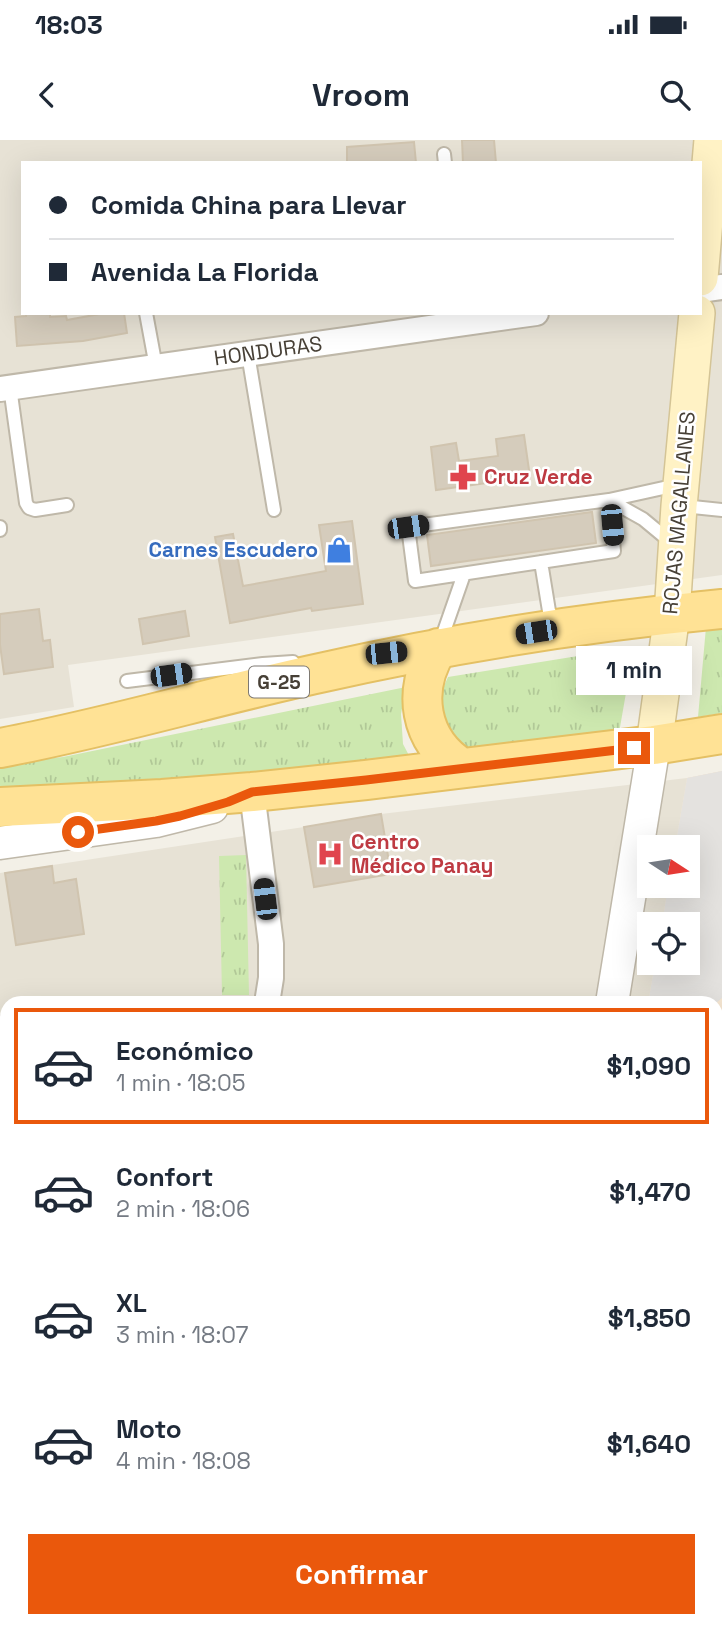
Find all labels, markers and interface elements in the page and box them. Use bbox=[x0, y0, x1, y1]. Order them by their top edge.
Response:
text: 18:03 bbox=[35, 8, 103, 42]
text: Vroom bbox=[312, 75, 410, 115]
icon: back bbox=[28, 76, 66, 114]
icon: search bbox=[656, 76, 694, 114]
text: Comida China para Llevar bbox=[91, 188, 406, 222]
text: Avenida La Florida bbox=[91, 255, 319, 289]
street label: HONDURAS bbox=[212, 330, 324, 371]
street label: ROJAS MAGALLANES bbox=[656, 410, 701, 616]
pharmacy icon: Cruz Verde bbox=[448, 462, 478, 492]
place label: Cruz Verde bbox=[484, 463, 593, 490]
car bbox=[600, 503, 625, 547]
car bbox=[386, 514, 431, 540]
shop icon: Carnes Escudero bbox=[324, 535, 354, 565]
place label: Carnes Escudero bbox=[148, 536, 318, 563]
car bbox=[514, 618, 559, 646]
car bbox=[365, 640, 408, 666]
callout: 1 min bbox=[576, 646, 692, 696]
text: 1 min bbox=[606, 655, 662, 685]
car bbox=[149, 662, 194, 688]
road number: G-25 bbox=[249, 666, 309, 698]
route end bbox=[618, 732, 650, 764]
route start bbox=[62, 816, 94, 848]
place label: Centro Médico Panay bbox=[351, 828, 493, 879]
north arrow bbox=[637, 835, 700, 898]
map controls bbox=[637, 835, 700, 975]
hospital icon: Centro Médico Panay bbox=[315, 839, 345, 869]
car bbox=[253, 877, 278, 921]
button: locate bbox=[637, 912, 700, 975]
text: Económico bbox=[116, 1034, 254, 1068]
icon: car bbox=[32, 1035, 95, 1098]
text: $1,090 bbox=[606, 1049, 691, 1083]
text: 1 min · 18:05 bbox=[116, 1068, 245, 1098]
text: Confort bbox=[116, 1160, 213, 1194]
icon: car bbox=[32, 1161, 95, 1224]
text: $1,470 bbox=[609, 1175, 691, 1209]
text: 2 min · 18:06 bbox=[116, 1194, 250, 1224]
text: XL bbox=[116, 1286, 147, 1320]
icon: car bbox=[32, 1287, 95, 1350]
text: $1,850 bbox=[608, 1301, 691, 1335]
text: 3 min · 18:07 bbox=[116, 1320, 249, 1350]
text: Moto bbox=[116, 1412, 182, 1446]
icon: car bbox=[32, 1413, 95, 1476]
text: $1,640 bbox=[607, 1427, 691, 1461]
text: 4 min · 18:08 bbox=[116, 1446, 251, 1476]
button: Confirmar bbox=[28, 1534, 695, 1614]

